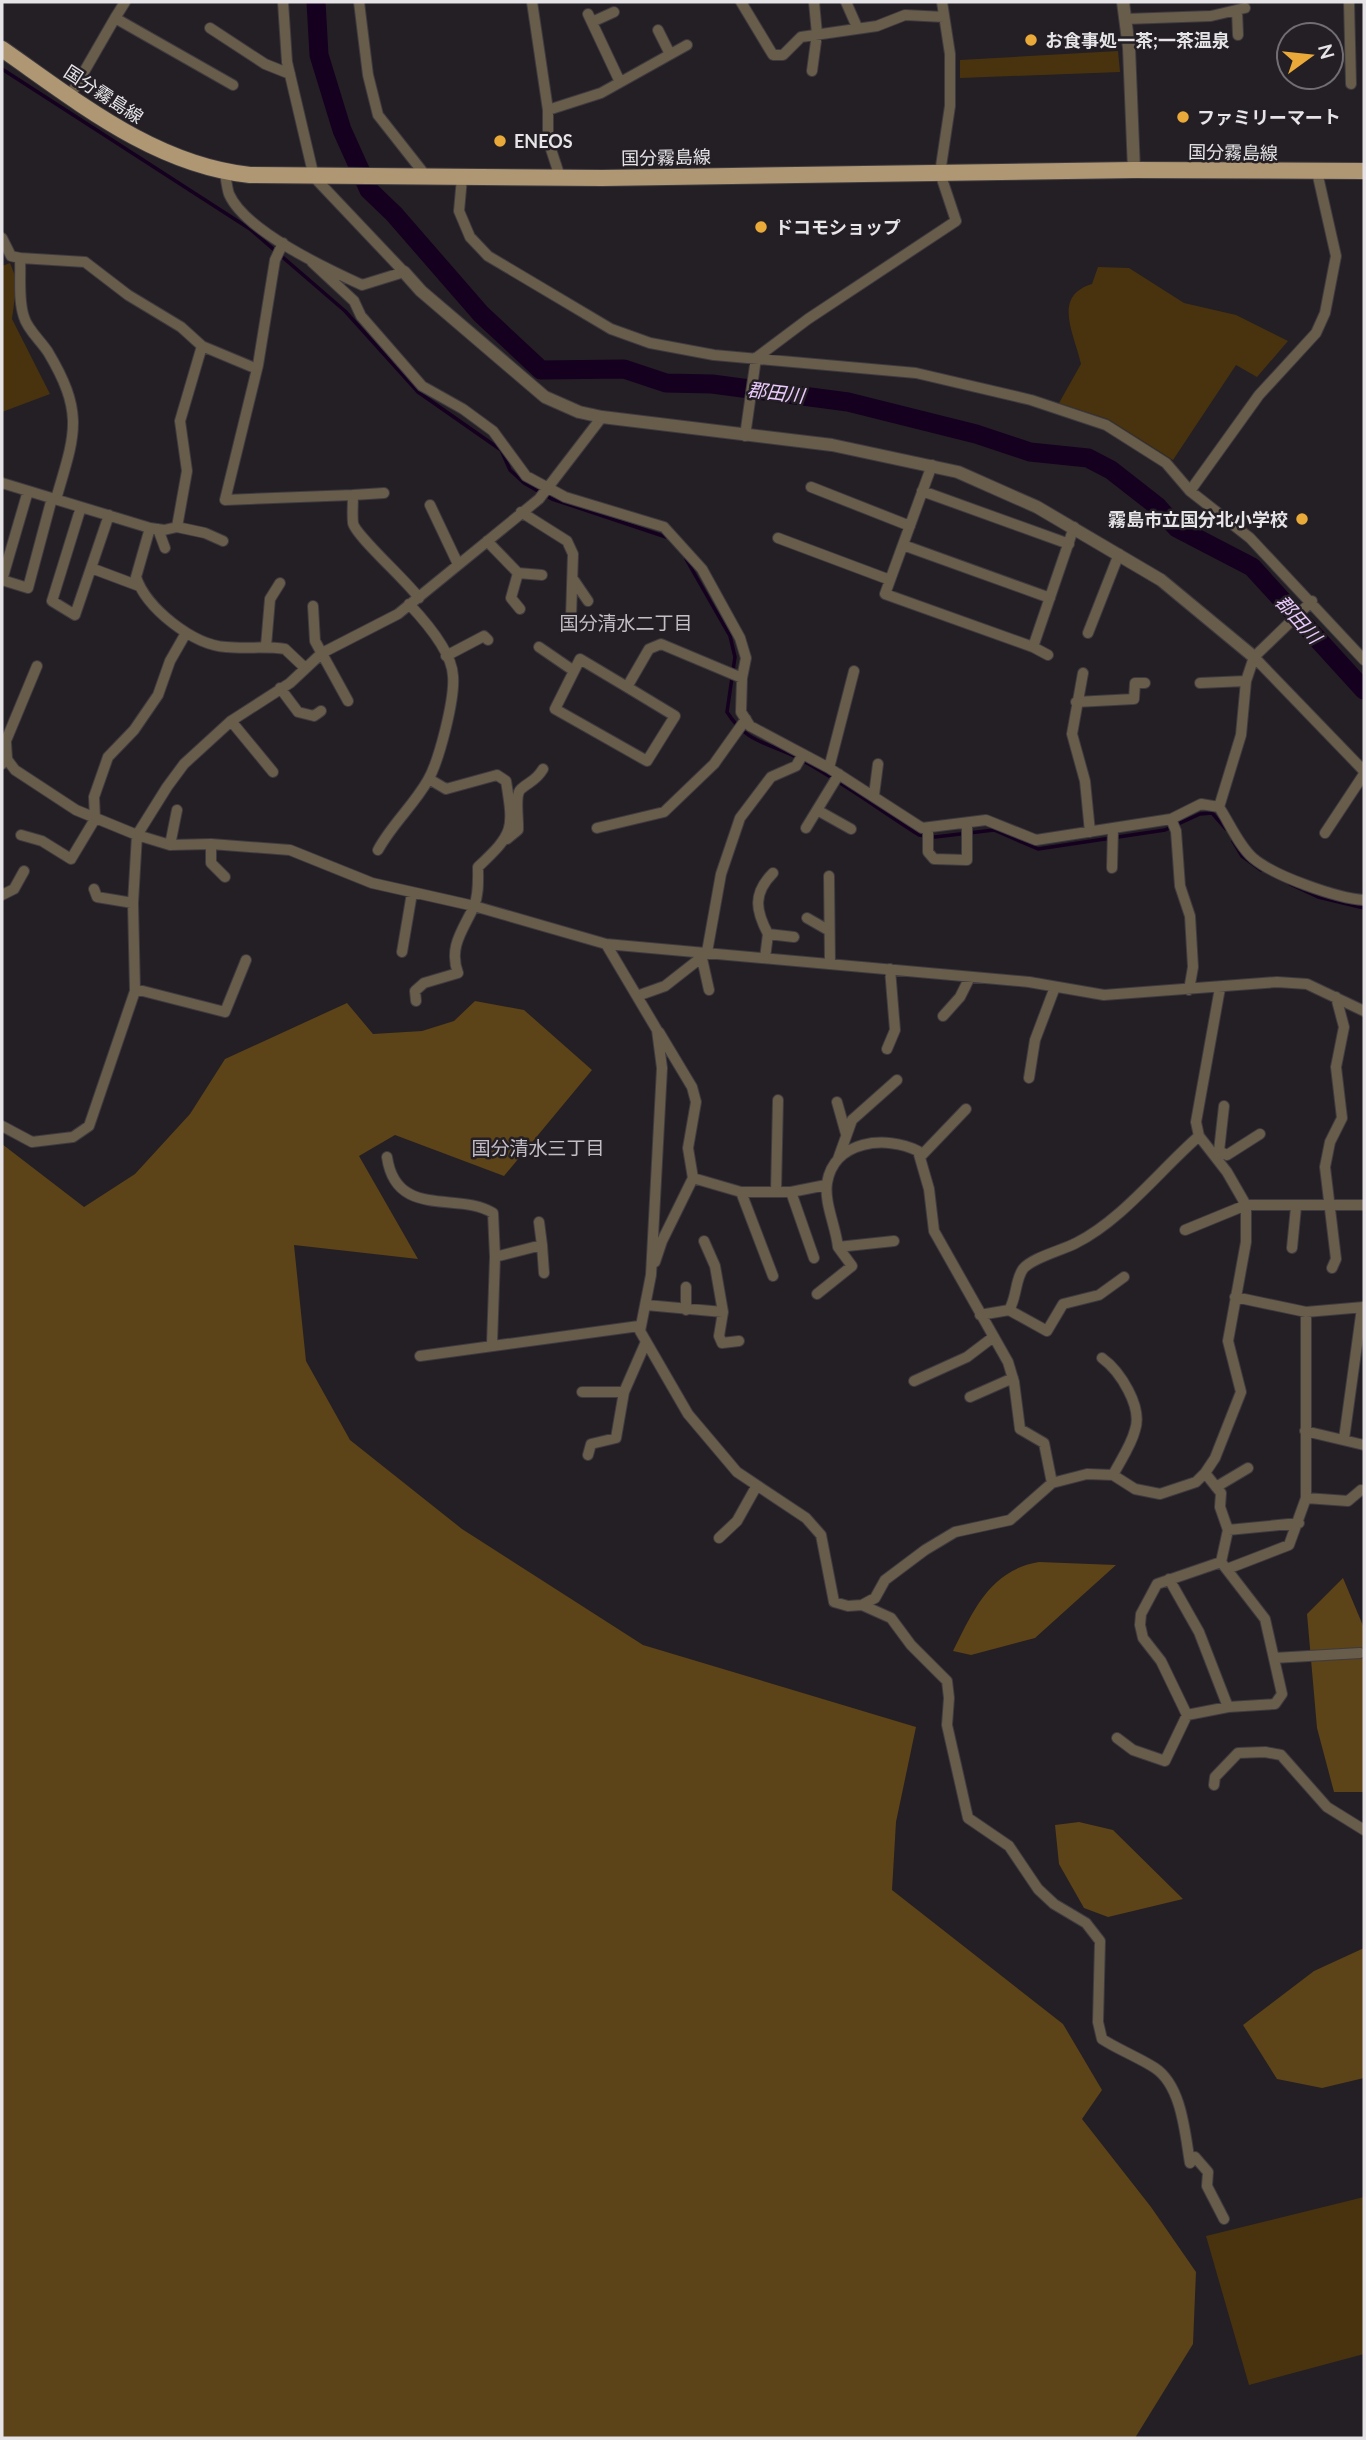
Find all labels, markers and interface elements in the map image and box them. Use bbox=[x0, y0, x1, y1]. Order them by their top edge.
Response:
north arrow bbox=[1275, 21, 1345, 91]
place label: お食事処一茶;一茶温泉 bbox=[1045, 29, 1230, 51]
marker: お食事処一茶;一茶温泉 bbox=[1023, 32, 1039, 48]
text: N bbox=[1314, 41, 1340, 62]
street label: 国分霧島線 bbox=[60, 60, 148, 128]
place label: ファミリーマート bbox=[1197, 106, 1341, 128]
marker: ファミリーマート bbox=[1175, 109, 1191, 125]
place label: ENEOS bbox=[514, 130, 573, 152]
marker: ENEOS bbox=[492, 133, 508, 149]
street label: 国分霧島線 bbox=[1188, 140, 1278, 164]
street label: 国分霧島線 bbox=[621, 145, 711, 169]
place label: ドコモショップ bbox=[775, 216, 901, 238]
marker: ドコモショップ bbox=[753, 219, 769, 235]
water label: 郡田川 bbox=[746, 377, 808, 407]
place label: 霧島市立国分北小学校 bbox=[1108, 508, 1288, 530]
marker: 霧島市立国分北小学校 bbox=[1294, 511, 1310, 527]
water label: 郡田川 bbox=[1271, 590, 1328, 649]
district label: 国分清水二丁目 bbox=[559, 611, 693, 634]
district label: 国分清水三丁目 bbox=[471, 1136, 605, 1159]

